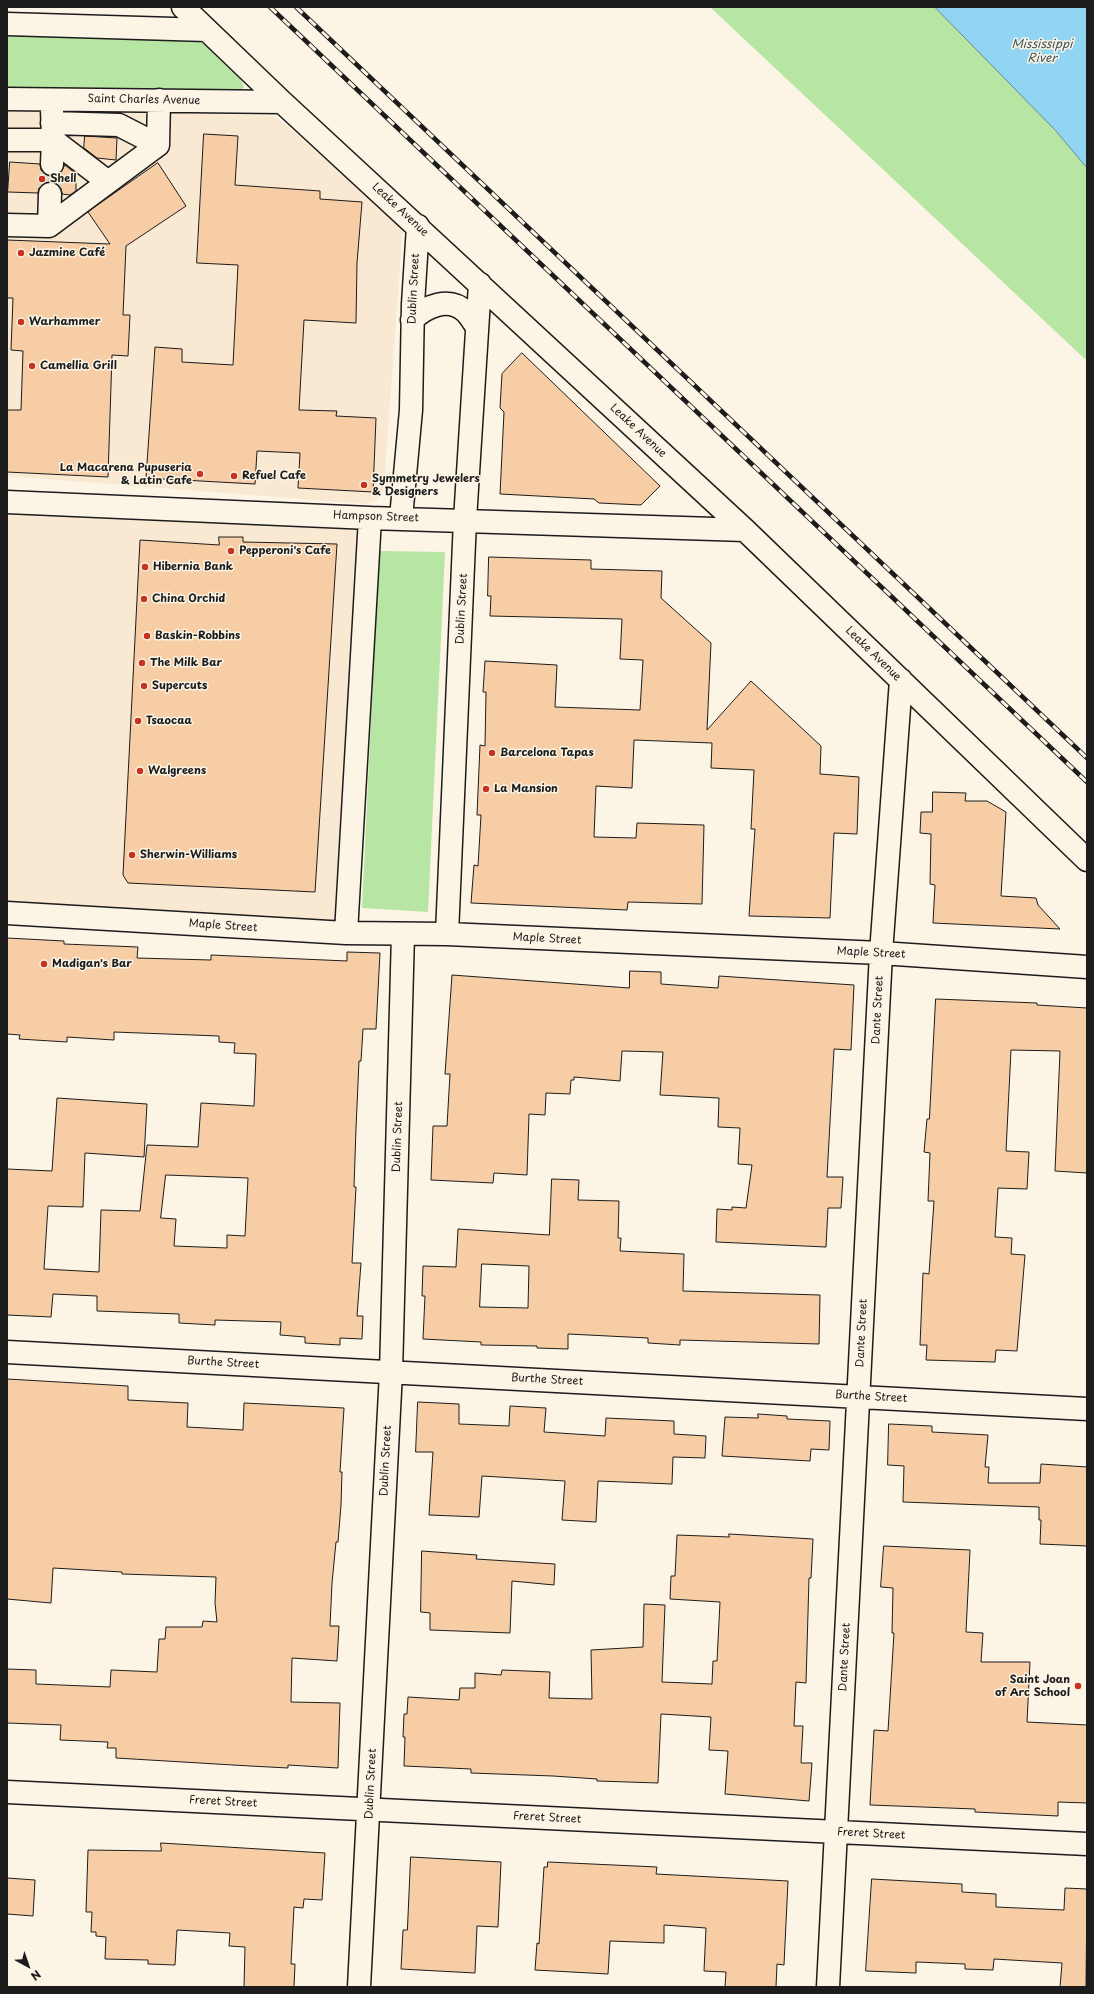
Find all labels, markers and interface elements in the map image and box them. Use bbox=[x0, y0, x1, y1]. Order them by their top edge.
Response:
water label: Mississippi River bbox=[1011, 38, 1073, 66]
street label: Saint Charles Avenue bbox=[88, 92, 200, 108]
place label: Shell bbox=[50, 172, 76, 186]
marker: Shell bbox=[37, 174, 47, 184]
street label: Leake Avenue bbox=[369, 181, 431, 239]
place label: Jazmine Café bbox=[29, 246, 105, 260]
marker: Jazmine Café bbox=[16, 248, 26, 258]
street label: Dublin Street bbox=[406, 253, 422, 325]
place label: Warhammer bbox=[29, 315, 100, 329]
marker: Warhammer bbox=[16, 317, 26, 327]
place label: Camellia Grill bbox=[40, 359, 117, 373]
marker: Camellia Grill bbox=[27, 361, 37, 371]
street label: Leake Avenue bbox=[607, 402, 669, 460]
place label: La Macarena Pupuseria & Latin Cafe bbox=[60, 461, 192, 487]
marker: La Macarena Pupuseria & Latin Cafe bbox=[195, 469, 205, 479]
place label: Refuel Cafe bbox=[242, 469, 306, 483]
marker: Refuel Cafe bbox=[229, 471, 239, 481]
place label: Symmetry Jewelers & Designers bbox=[372, 472, 480, 498]
marker: Symmetry Jewelers & Designers bbox=[359, 480, 369, 490]
street label: Hampson Street bbox=[333, 509, 419, 525]
place label: Pepperoni's Cafe bbox=[239, 544, 331, 558]
marker: Pepperoni's Cafe bbox=[226, 546, 236, 556]
place label: Hibernia Bank bbox=[153, 560, 233, 574]
marker: Hibernia Bank bbox=[140, 562, 150, 572]
street label: Dublin Street bbox=[454, 573, 470, 645]
place label: China Orchid bbox=[152, 592, 225, 606]
marker: China Orchid bbox=[139, 594, 149, 604]
street label: Leake Avenue bbox=[842, 624, 904, 684]
place label: Baskin-Robbins bbox=[155, 629, 240, 643]
marker: Baskin-Robbins bbox=[142, 631, 152, 641]
place label: The Milk Bar bbox=[150, 656, 222, 670]
marker: The Milk Bar bbox=[137, 658, 147, 668]
place label: Supercuts bbox=[152, 679, 207, 693]
marker: Supercuts bbox=[139, 681, 149, 691]
place label: Tsaocaa bbox=[146, 714, 192, 728]
marker: Tsaocaa bbox=[133, 716, 143, 726]
place label: Barcelona Tapas bbox=[500, 746, 594, 760]
marker: Barcelona Tapas bbox=[487, 748, 497, 758]
place label: Walgreens bbox=[148, 764, 206, 778]
marker: Walgreens bbox=[135, 766, 145, 776]
place label: La Mansion bbox=[494, 782, 558, 796]
marker: La Mansion bbox=[481, 784, 491, 794]
place label: Sherwin-Williams bbox=[140, 848, 237, 862]
marker: Sherwin-Williams bbox=[127, 850, 137, 860]
street label: Maple Street bbox=[188, 917, 258, 935]
street label: Maple Street bbox=[512, 931, 582, 947]
street label: Maple Street bbox=[836, 945, 906, 961]
place label: Madigan's Bar bbox=[52, 957, 132, 971]
marker: Madigan's Bar bbox=[39, 959, 49, 969]
street label: Dante Street bbox=[870, 975, 886, 1045]
street label: Dublin Street bbox=[390, 1101, 406, 1173]
street label: Dante Street bbox=[854, 1298, 870, 1368]
street label: Burthe Street bbox=[187, 1355, 259, 1371]
street label: Burthe Street bbox=[511, 1372, 583, 1388]
street label: Burthe Street bbox=[835, 1389, 907, 1405]
street label: Dublin Street bbox=[378, 1425, 394, 1497]
street label: Dante Street bbox=[837, 1622, 853, 1692]
place label: Saint Joan of Arc School bbox=[995, 1673, 1070, 1699]
marker: Saint Joan of Arc School bbox=[1073, 1681, 1083, 1691]
street label: Dublin Street bbox=[363, 1748, 379, 1820]
street label: Freret Street bbox=[188, 1794, 258, 1810]
street label: Freret Street bbox=[512, 1810, 582, 1826]
street label: Freret Street bbox=[836, 1826, 906, 1842]
north arrow bbox=[8, 1946, 48, 1986]
text: N bbox=[27, 1966, 45, 1985]

